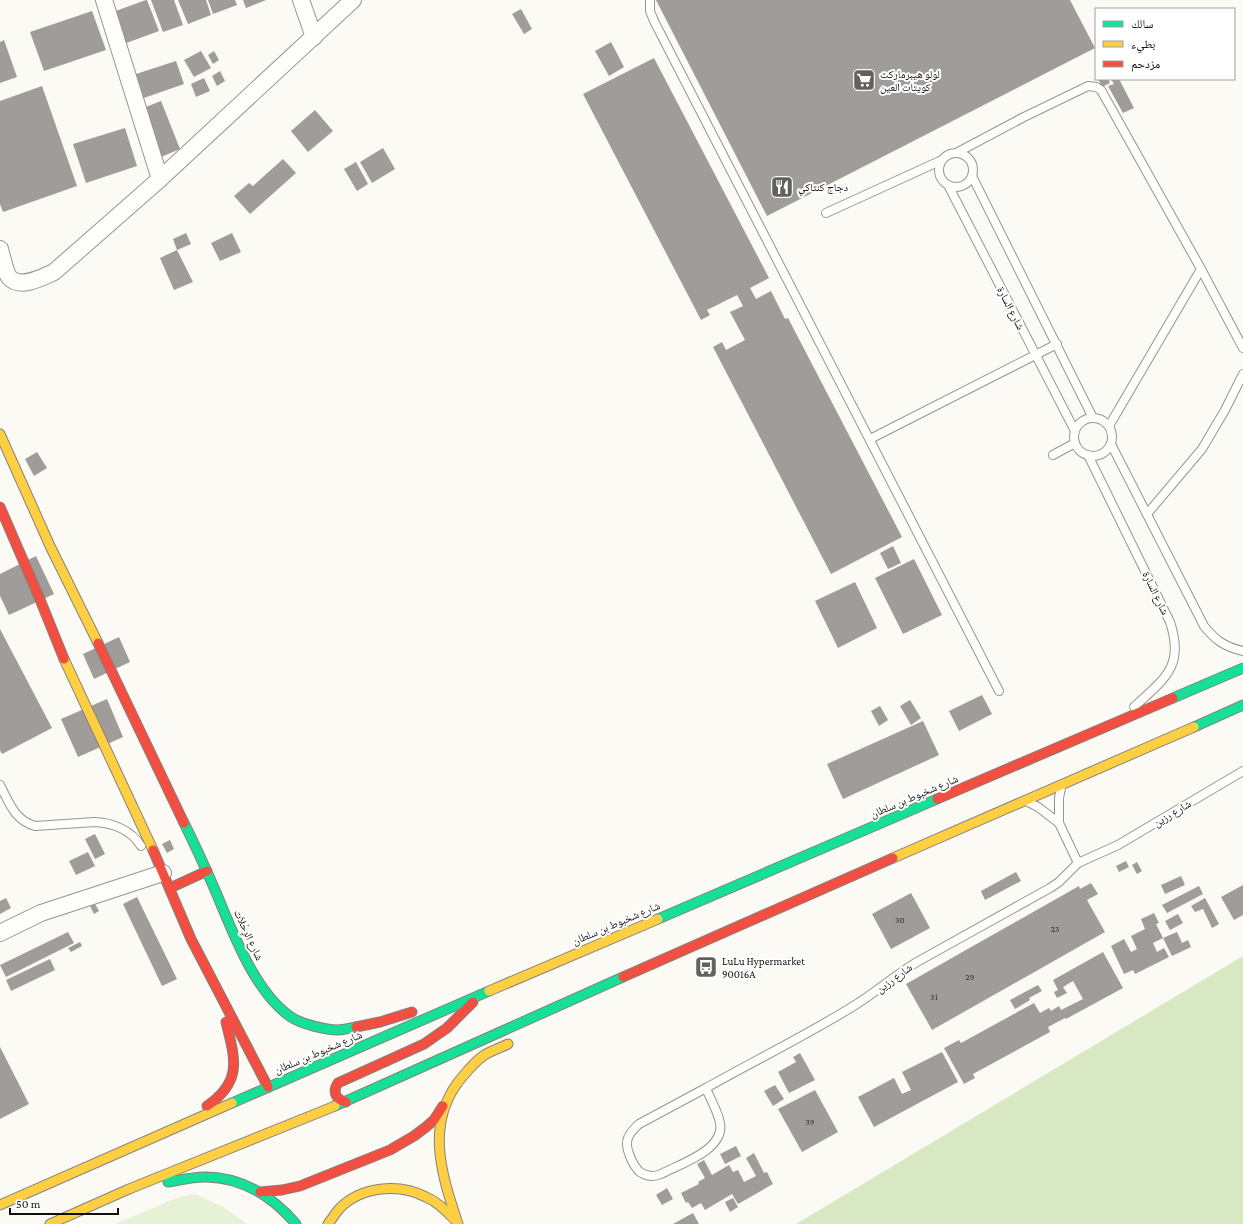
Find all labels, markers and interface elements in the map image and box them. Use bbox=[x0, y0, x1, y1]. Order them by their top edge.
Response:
legend bbox=[1095, 8, 1235, 80]
text: سالك bbox=[1131, 17, 1153, 31]
text: بطيء bbox=[1131, 37, 1155, 54]
text: مزدحم bbox=[1131, 57, 1160, 72]
supermarket icon: لولو هيبرماركت كويتات العين bbox=[851, 67, 877, 93]
place label: لولو هيبرماركت كويتات العين bbox=[880, 68, 940, 94]
restaurant icon: دجاج كنتاكي bbox=[769, 174, 795, 200]
place label: دجاج كنتاكي bbox=[798, 181, 848, 196]
street label: شارع السارة bbox=[994, 284, 1027, 332]
street label: شارع السارة bbox=[1139, 569, 1172, 617]
street label: شارع شخبوط بن سلطان bbox=[868, 772, 960, 821]
street label: شارع رزين bbox=[1151, 797, 1193, 830]
street label: شارع شخبوط بن سلطان bbox=[570, 899, 662, 948]
street label: شارع الرِحْلاَت bbox=[230, 908, 266, 963]
house number: 30 bbox=[895, 915, 905, 925]
house number: 23 bbox=[1051, 924, 1059, 934]
bus stop icon: LuLu Hypermarket 90016A bbox=[693, 954, 719, 980]
place label: LuLu Hypermarket 90016A bbox=[722, 955, 805, 980]
street label: شارع رزين bbox=[874, 961, 915, 996]
house number: 29 bbox=[966, 972, 975, 982]
house number: 31 bbox=[930, 992, 938, 1002]
street label: شارع شخبوط بن سلطان bbox=[272, 1028, 364, 1077]
house number: 39 bbox=[806, 1117, 815, 1127]
scale bar bbox=[10, 1190, 118, 1216]
text: 50 m bbox=[16, 1197, 41, 1211]

